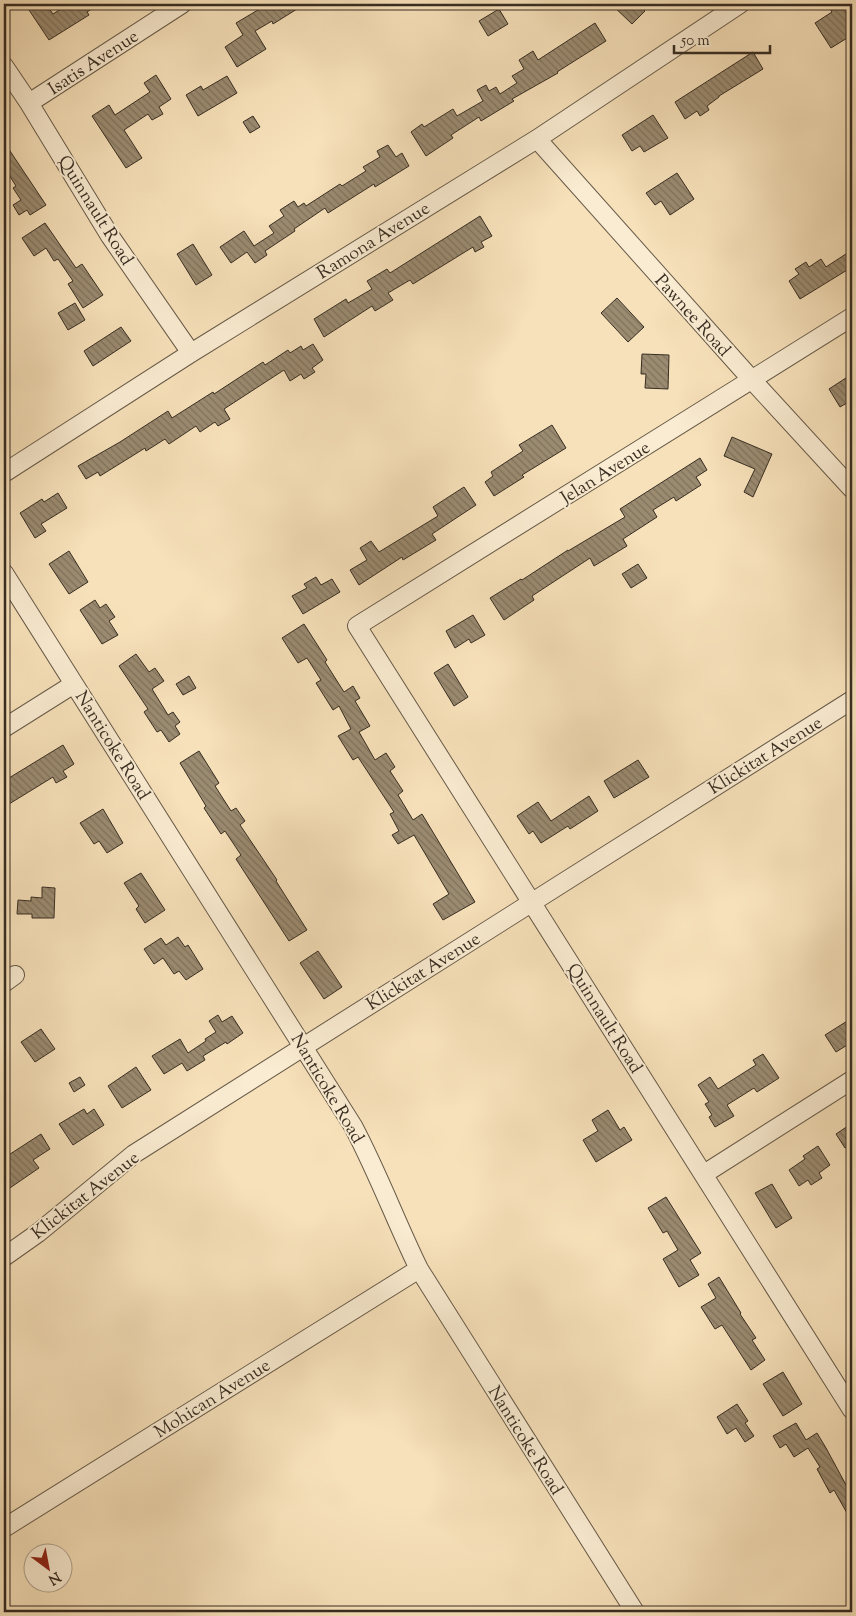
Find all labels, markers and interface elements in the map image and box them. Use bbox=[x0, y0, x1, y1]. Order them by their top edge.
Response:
scale bar bbox=[674, 22, 770, 54]
street label: Isatis Avenue bbox=[44, 25, 145, 103]
text: 50 m bbox=[680, 31, 710, 52]
street label: Quinnault Road bbox=[50, 151, 139, 271]
street label: Ramona Avenue bbox=[313, 197, 436, 287]
street label: Pawnee Road bbox=[647, 269, 736, 363]
street label: Jelan Avenue bbox=[555, 436, 656, 512]
street label: Nanticoke Road bbox=[67, 686, 155, 806]
street label: Klickitat Avenue bbox=[704, 711, 828, 802]
street label: Klickitat Avenue bbox=[362, 927, 486, 1018]
street label: Quinnault Road bbox=[559, 959, 648, 1079]
street label: Nanticoke Road bbox=[283, 1029, 369, 1149]
street label: Klickitat Avenue bbox=[27, 1146, 146, 1247]
street label: Mohican Avenue bbox=[150, 1354, 276, 1446]
street label: Nanticoke Road bbox=[480, 1381, 568, 1501]
north arrow bbox=[22, 1544, 72, 1594]
text: N bbox=[44, 1566, 64, 1589]

